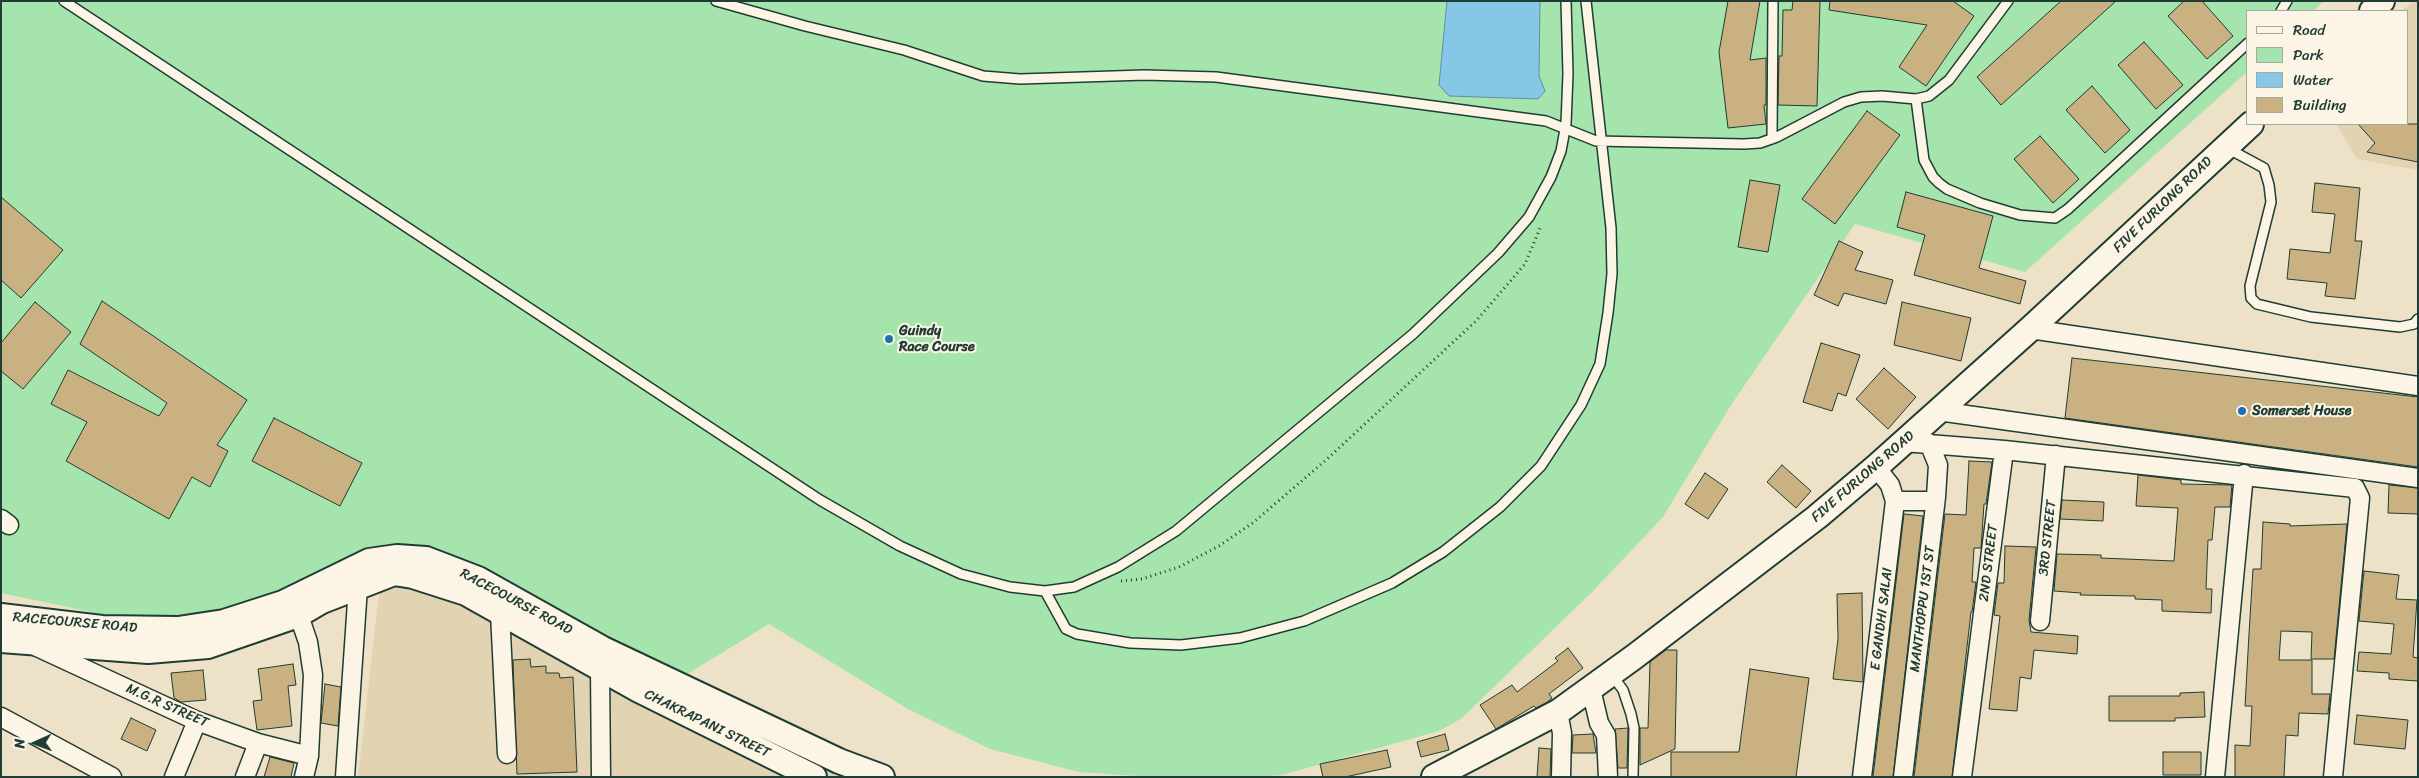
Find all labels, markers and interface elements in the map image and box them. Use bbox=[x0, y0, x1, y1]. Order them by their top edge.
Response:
legend bbox=[2246, 10, 2409, 125]
text: Road bbox=[2293, 17, 2325, 43]
text: Park bbox=[2293, 42, 2324, 68]
text: Water bbox=[2293, 67, 2333, 93]
text: Building bbox=[2293, 92, 2347, 118]
street label: FIVE FURLONG ROAD bbox=[2110, 153, 2216, 257]
place label: Guindy Race Course bbox=[899, 323, 975, 356]
marker: Guindy Race Course bbox=[883, 333, 895, 345]
place label: Somerset House bbox=[2252, 403, 2352, 419]
marker: Somerset House bbox=[2236, 405, 2248, 417]
street label: FIVE FURLONG ROAD bbox=[1808, 428, 1918, 526]
street label: 3RD STREET bbox=[2036, 499, 2060, 577]
street label: 2ND STREET bbox=[1976, 523, 2002, 603]
street label: MANTHOPPU 1ST ST bbox=[1907, 545, 1939, 673]
street label: RACECOURSE ROAD bbox=[457, 565, 575, 639]
street label: E GANDHI SALAI bbox=[1867, 567, 1897, 671]
street label: RACECOURSE ROAD bbox=[12, 609, 138, 637]
street label: M.G.R STREET bbox=[123, 680, 211, 732]
street label: CHAKRAPANI STREET bbox=[641, 686, 773, 762]
north arrow bbox=[10, 718, 60, 768]
text: N bbox=[7, 738, 32, 749]

